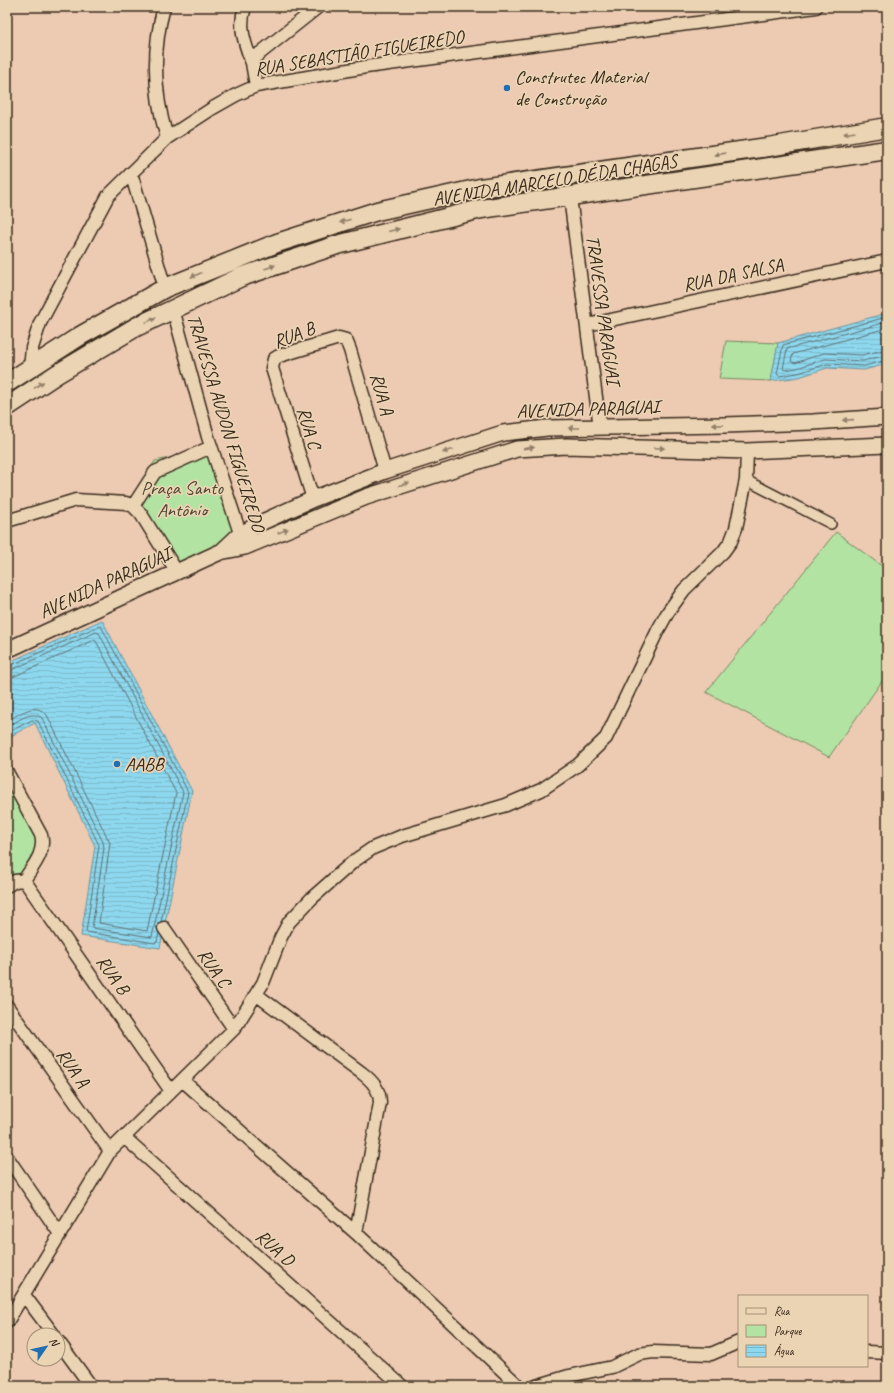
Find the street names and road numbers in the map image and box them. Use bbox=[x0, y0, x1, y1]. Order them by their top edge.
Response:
street label: RUA SEBASTIÃO FIGUEIREDO bbox=[253, 24, 468, 81]
street label: AVENIDA MARCELO DÉDA CHAGAS bbox=[431, 148, 682, 211]
street label: TRAVESSA PARAGUAI bbox=[581, 234, 626, 390]
street label: RUA DA SALSA bbox=[681, 253, 786, 297]
street label: TRAVESSA AUDON FIGUEIREDO bbox=[181, 311, 271, 537]
street label: RUA B bbox=[270, 316, 319, 354]
street label: RUA A bbox=[365, 370, 400, 418]
street label: AVENIDA PARAGUAI bbox=[516, 394, 664, 423]
street label: RUA C bbox=[291, 404, 327, 454]
street label: AVENIDA PARAGUAI bbox=[35, 540, 179, 624]
street label: RUA C bbox=[192, 944, 238, 995]
street label: RUA B bbox=[91, 951, 136, 1000]
street label: RUA A bbox=[51, 1044, 95, 1093]
street label: RUA D bbox=[251, 1224, 301, 1273]

